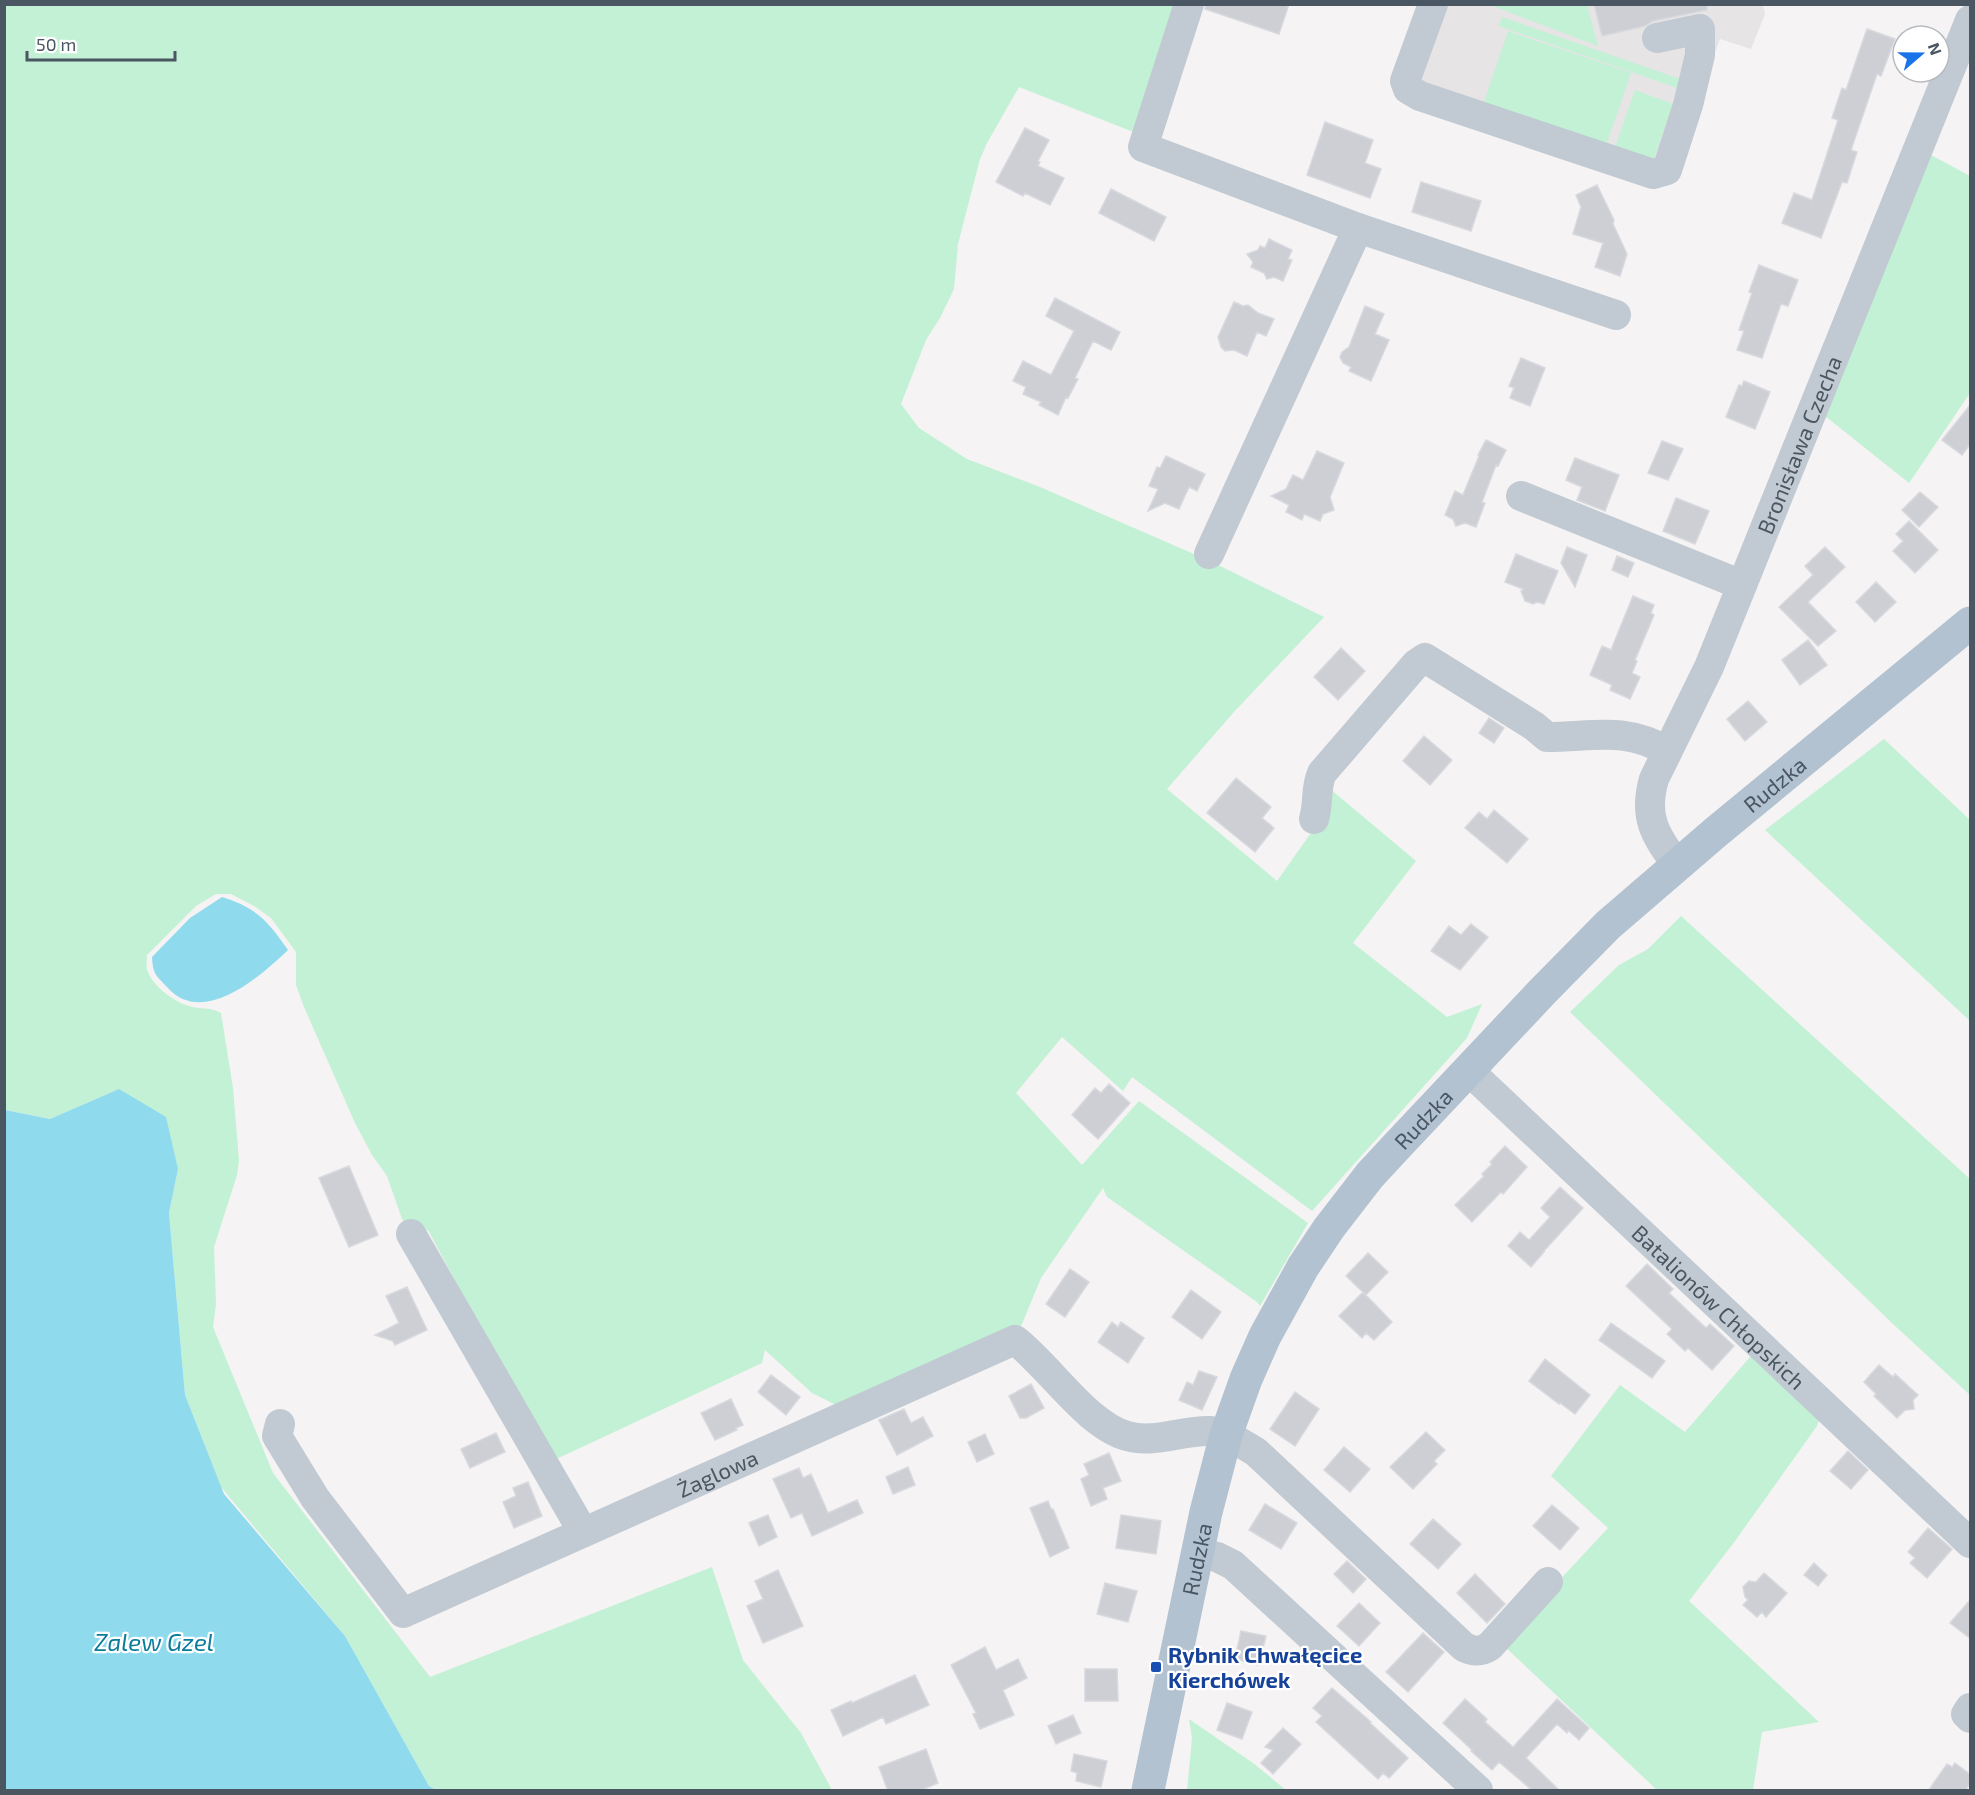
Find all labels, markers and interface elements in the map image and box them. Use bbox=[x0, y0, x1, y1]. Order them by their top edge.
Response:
scale bar bbox=[27, 24, 176, 62]
north arrow bbox=[1891, 24, 1951, 84]
text: 50 m bbox=[36, 33, 76, 55]
text: N bbox=[1925, 40, 1946, 57]
street label: Bronisława Czecha bbox=[1751, 352, 1846, 537]
street label: Rudzka bbox=[1738, 751, 1811, 817]
street label: Rudzka bbox=[1388, 1083, 1457, 1154]
street label: Batalionów Chłopskich bbox=[1627, 1219, 1811, 1394]
street label: Żaglowa bbox=[673, 1443, 762, 1502]
street label: Rudzka bbox=[1176, 1520, 1216, 1597]
water label: Zalew Gzel bbox=[94, 1627, 214, 1656]
place label: Rybnik Chwałęcice Kierchówek bbox=[1168, 1641, 1362, 1692]
marker: Rybnik Chwałęcice Kierchówek bbox=[1149, 1660, 1163, 1674]

